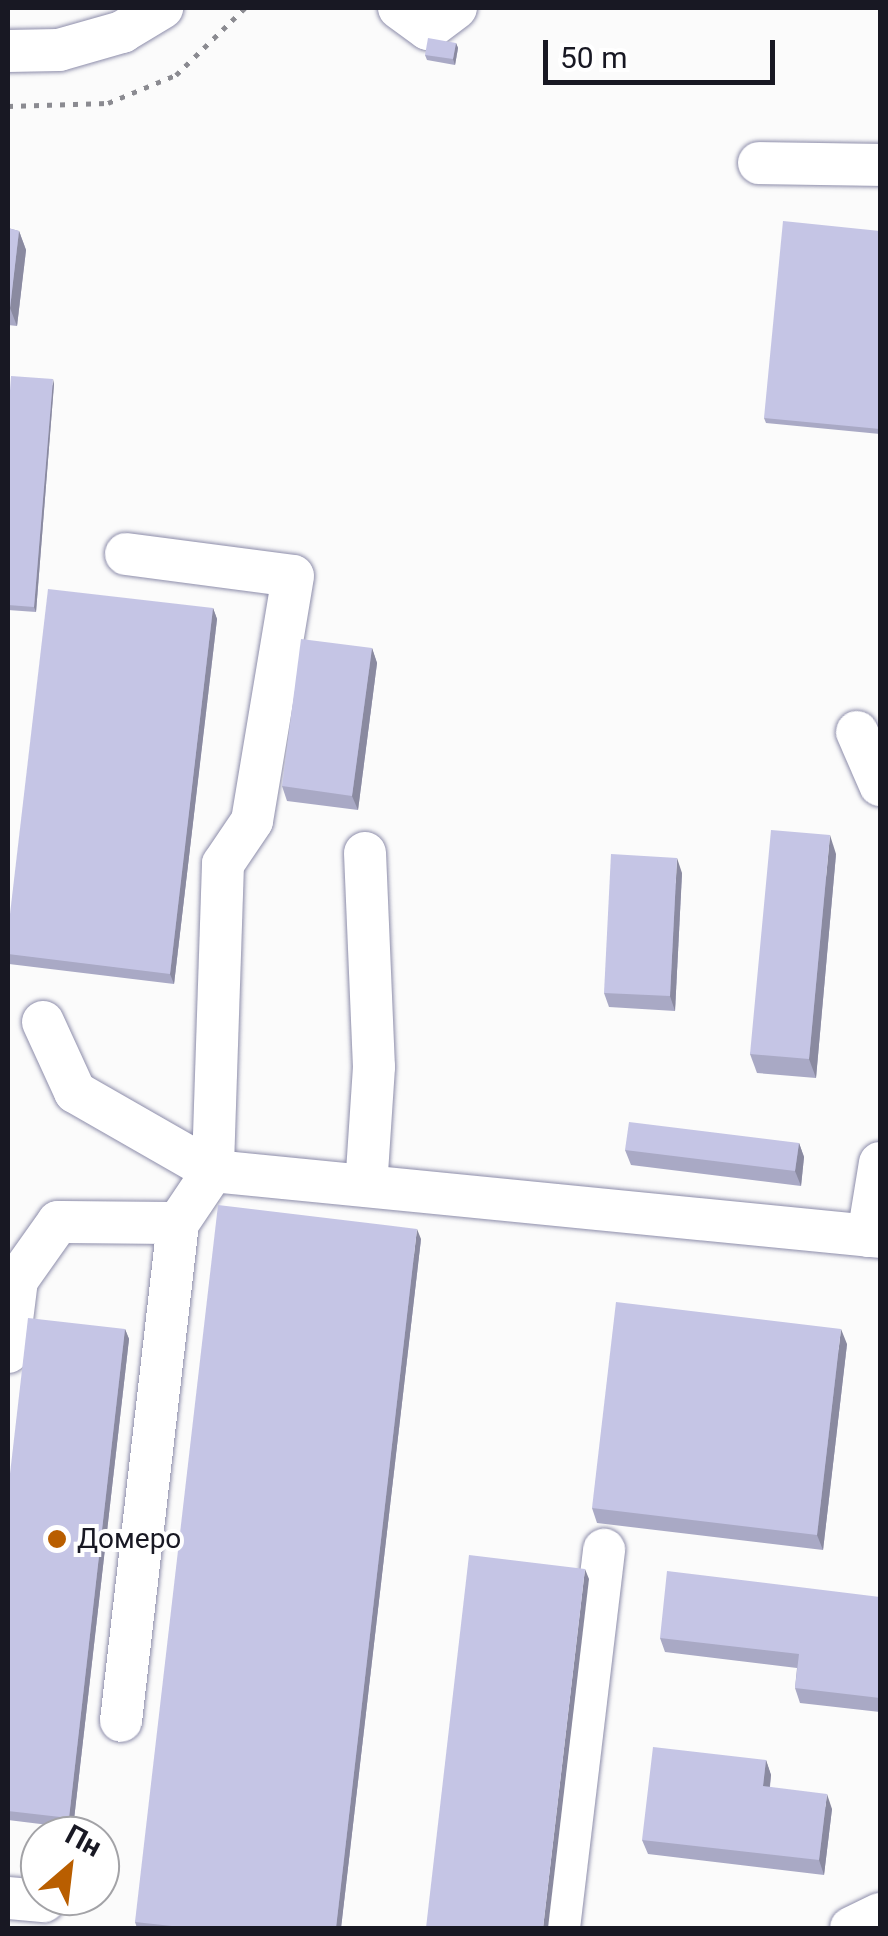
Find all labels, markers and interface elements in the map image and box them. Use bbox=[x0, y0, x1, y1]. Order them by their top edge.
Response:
scale bar bbox=[548, 20, 780, 82]
text: 50 m bbox=[560, 40, 627, 75]
place label: Домеро bbox=[77, 1522, 181, 1556]
marker: Домеро bbox=[46, 1528, 68, 1550]
north arrow bbox=[20, 1816, 120, 1916]
text: Пн bbox=[60, 1818, 107, 1864]

